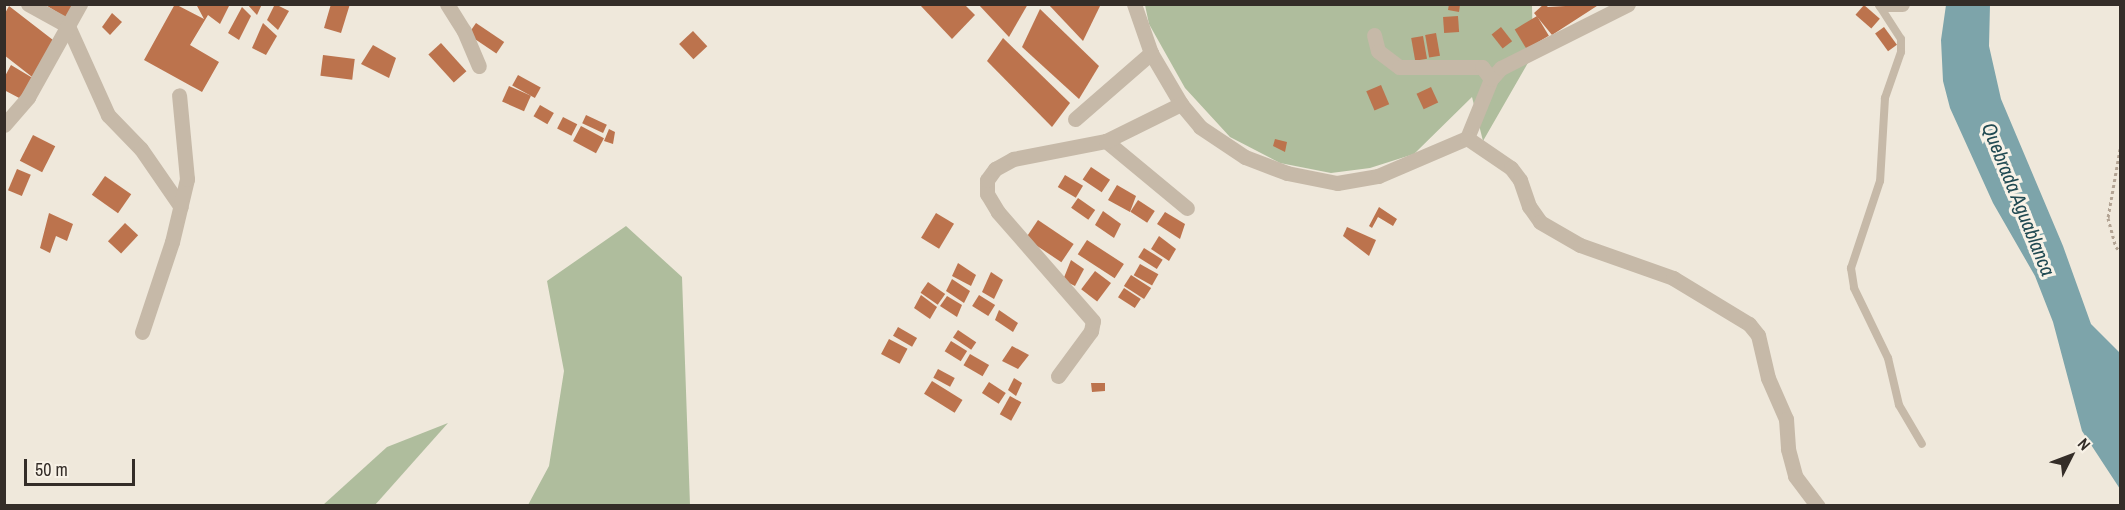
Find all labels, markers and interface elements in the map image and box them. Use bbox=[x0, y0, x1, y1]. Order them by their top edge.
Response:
water label: Quebrada Aguablanca bbox=[1977, 118, 2061, 280]
north arrow bbox=[2041, 426, 2101, 486]
text: N bbox=[2073, 433, 2096, 455]
scale bar bbox=[27, 447, 138, 485]
text: 50 m bbox=[35, 457, 68, 482]

